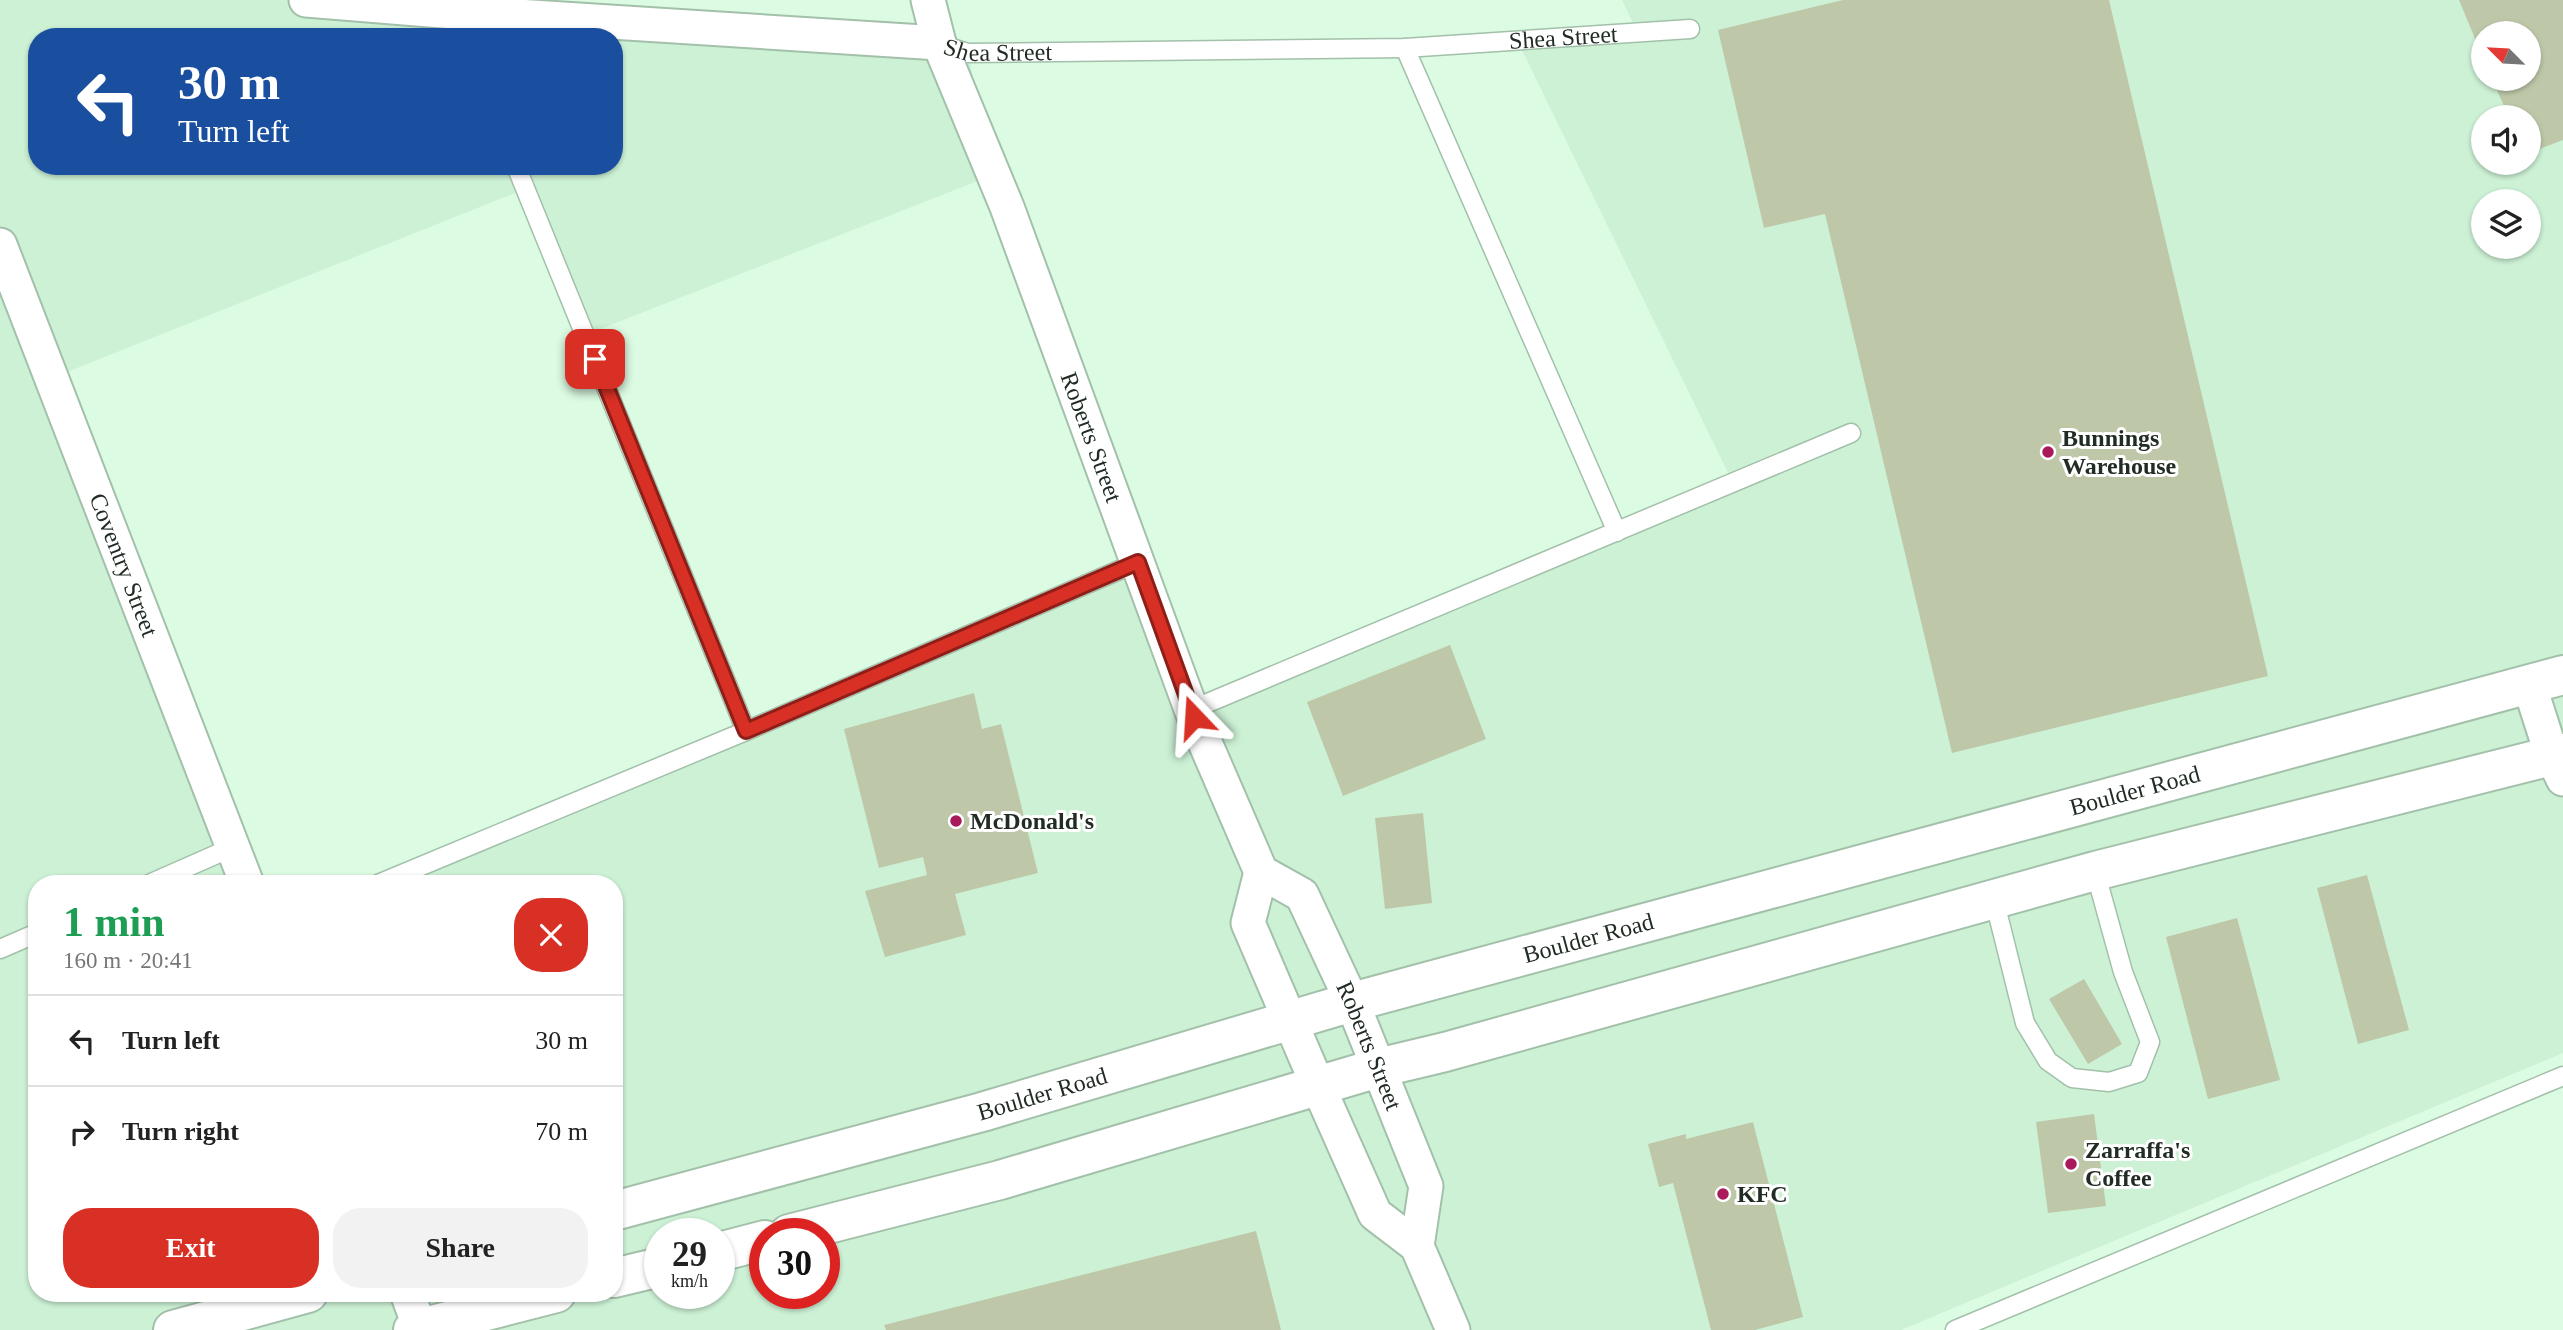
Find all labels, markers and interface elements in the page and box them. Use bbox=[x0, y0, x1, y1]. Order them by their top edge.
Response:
street label: Shea Street bbox=[1508, 21, 1619, 54]
north arrow bbox=[2471, 21, 2541, 91]
map controls bbox=[2471, 21, 2541, 259]
street label: Shea Street bbox=[941, 33, 1052, 66]
text: 30 m bbox=[178, 55, 280, 110]
icon: left bbox=[63, 56, 154, 147]
button: sound bbox=[2471, 105, 2541, 175]
text: Turn left bbox=[178, 113, 290, 149]
button: layers bbox=[2471, 189, 2541, 259]
pin bbox=[565, 329, 625, 389]
icon: arrive bbox=[576, 340, 614, 378]
street label: Roberts Street bbox=[1056, 368, 1127, 506]
place label: Bunnings Warehouse bbox=[2062, 425, 2177, 479]
marker: Bunnings Warehouse bbox=[2040, 444, 2056, 460]
street label: Coventry Street bbox=[84, 490, 163, 641]
position arrow bbox=[1157, 680, 1231, 754]
street label: Boulder Road bbox=[2067, 761, 2203, 821]
place label: McDonald's bbox=[970, 808, 1094, 834]
marker: McDonald's bbox=[948, 813, 964, 829]
button: close bbox=[514, 898, 588, 972]
text: 1 min bbox=[63, 899, 165, 945]
street label: Boulder Road bbox=[1520, 908, 1657, 968]
text: 160 m · 20:41 bbox=[63, 948, 193, 973]
street label: Roberts Street bbox=[1331, 977, 1407, 1114]
icon: left bbox=[63, 1022, 101, 1060]
text: Turn left bbox=[122, 1026, 220, 1055]
text: 30 m bbox=[535, 1026, 588, 1055]
street label: Boulder Road bbox=[974, 1063, 1110, 1126]
icon: right bbox=[63, 1113, 101, 1151]
text: Turn right bbox=[122, 1117, 239, 1146]
text: 70 m bbox=[535, 1117, 588, 1146]
place label: Zarraffa's Coffee bbox=[2085, 1137, 2190, 1191]
marker: Zarraffa's Coffee bbox=[2063, 1156, 2079, 1172]
place label: KFC bbox=[1737, 1181, 1788, 1207]
marker: KFC bbox=[1715, 1186, 1731, 1202]
button: Exit bbox=[63, 1208, 319, 1288]
button: Share bbox=[333, 1208, 588, 1288]
speed limit sign: 30 bbox=[749, 1218, 840, 1309]
text: 29 bbox=[672, 1235, 707, 1274]
text: km/h bbox=[671, 1271, 708, 1291]

